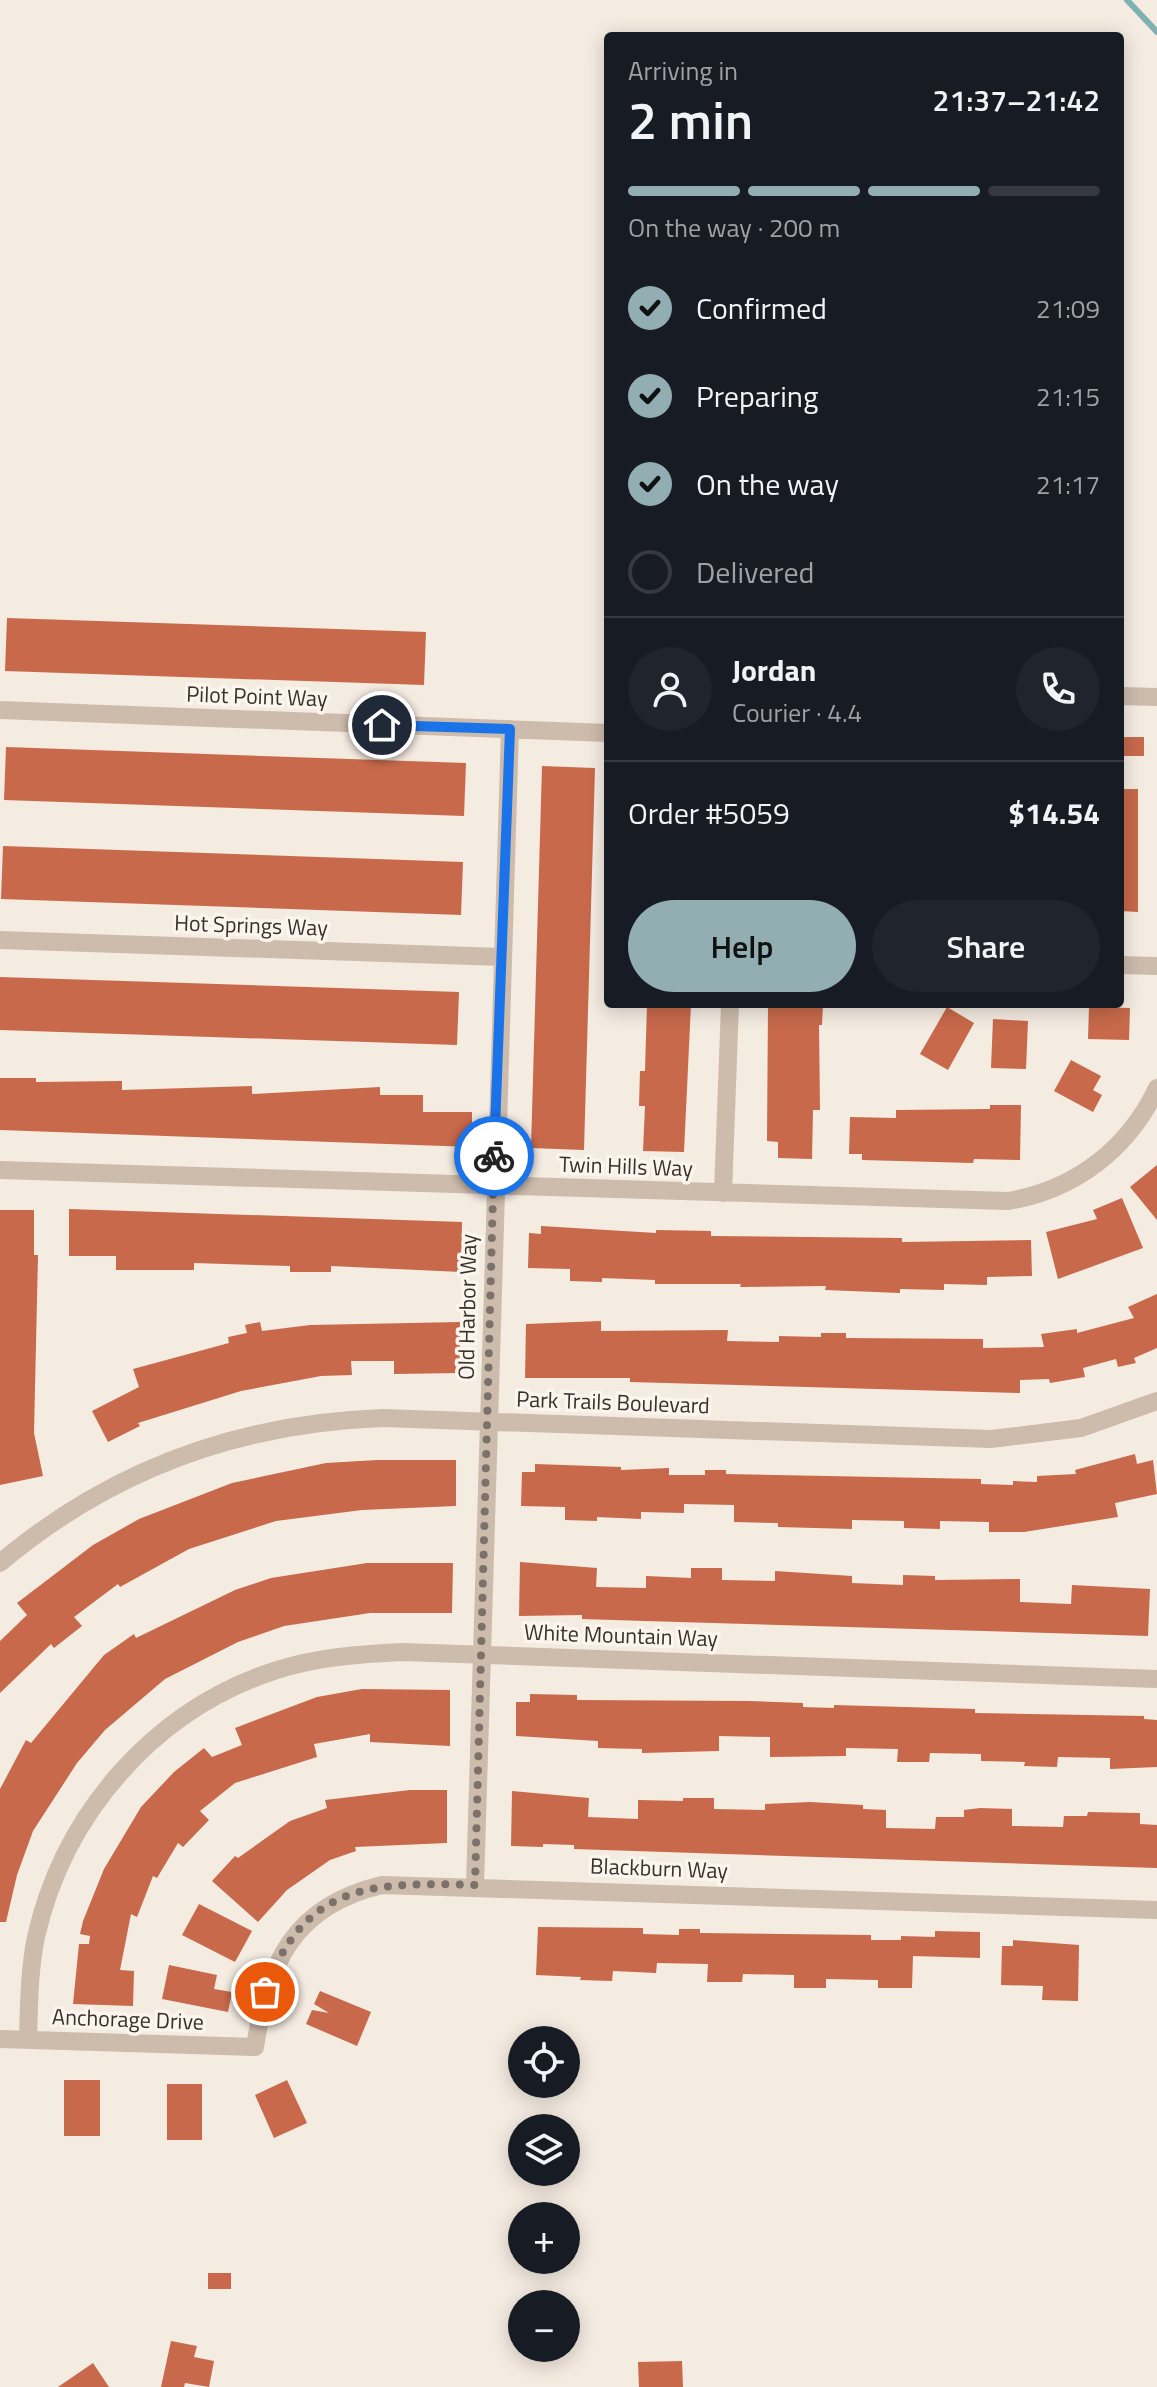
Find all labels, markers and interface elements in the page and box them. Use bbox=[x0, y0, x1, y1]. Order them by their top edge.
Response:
text: Arriving in bbox=[628, 51, 738, 90]
text: 21:37–21:42 bbox=[933, 77, 1100, 123]
text: 2 min bbox=[628, 80, 753, 159]
text: On the way · 200 m bbox=[628, 208, 840, 247]
text: Confirmed bbox=[696, 285, 827, 331]
icon: check bbox=[628, 286, 672, 330]
text: 21:09 bbox=[1036, 289, 1100, 328]
text: Preparing bbox=[696, 373, 818, 419]
icon: check bbox=[628, 374, 672, 418]
text: 21:15 bbox=[1036, 377, 1100, 416]
text: On the way bbox=[696, 461, 839, 507]
icon: check bbox=[628, 462, 672, 506]
text: 21:17 bbox=[1036, 465, 1100, 504]
text: Delivered bbox=[696, 549, 814, 595]
button: person bbox=[628, 647, 712, 731]
text: Jordan bbox=[732, 647, 816, 693]
button: phone bbox=[1016, 647, 1100, 731]
street label: Pilot Point Way bbox=[186, 677, 329, 715]
pin bbox=[348, 691, 416, 759]
text: Courier · 4.4 bbox=[732, 693, 862, 732]
icon: home bbox=[360, 703, 404, 747]
text: Order #5059 bbox=[628, 790, 790, 836]
text: $14.54 bbox=[1008, 790, 1100, 836]
button: Help bbox=[628, 900, 856, 992]
button: Share bbox=[872, 900, 1100, 992]
street label: Hot Springs Way bbox=[174, 905, 329, 945]
courier bbox=[454, 1116, 534, 1196]
icon: bike bbox=[472, 1134, 516, 1178]
street label: Twin Hills Way bbox=[558, 1147, 694, 1185]
street label: Old Harbor Way bbox=[449, 1233, 485, 1380]
street label: Park Trails Boulevard bbox=[516, 1382, 710, 1422]
street label: White Mountain Way bbox=[523, 1615, 719, 1655]
street label: Blackburn Way bbox=[589, 1849, 729, 1887]
pin bbox=[231, 1958, 299, 2026]
icon: bag bbox=[243, 1970, 287, 2014]
street label: Anchorage Drive bbox=[51, 1999, 205, 2039]
map controls bbox=[508, 2026, 580, 2362]
button: locate bbox=[508, 2026, 580, 2098]
button: layers bbox=[508, 2114, 580, 2186]
button: + bbox=[508, 2202, 580, 2274]
button: − bbox=[508, 2290, 580, 2362]

